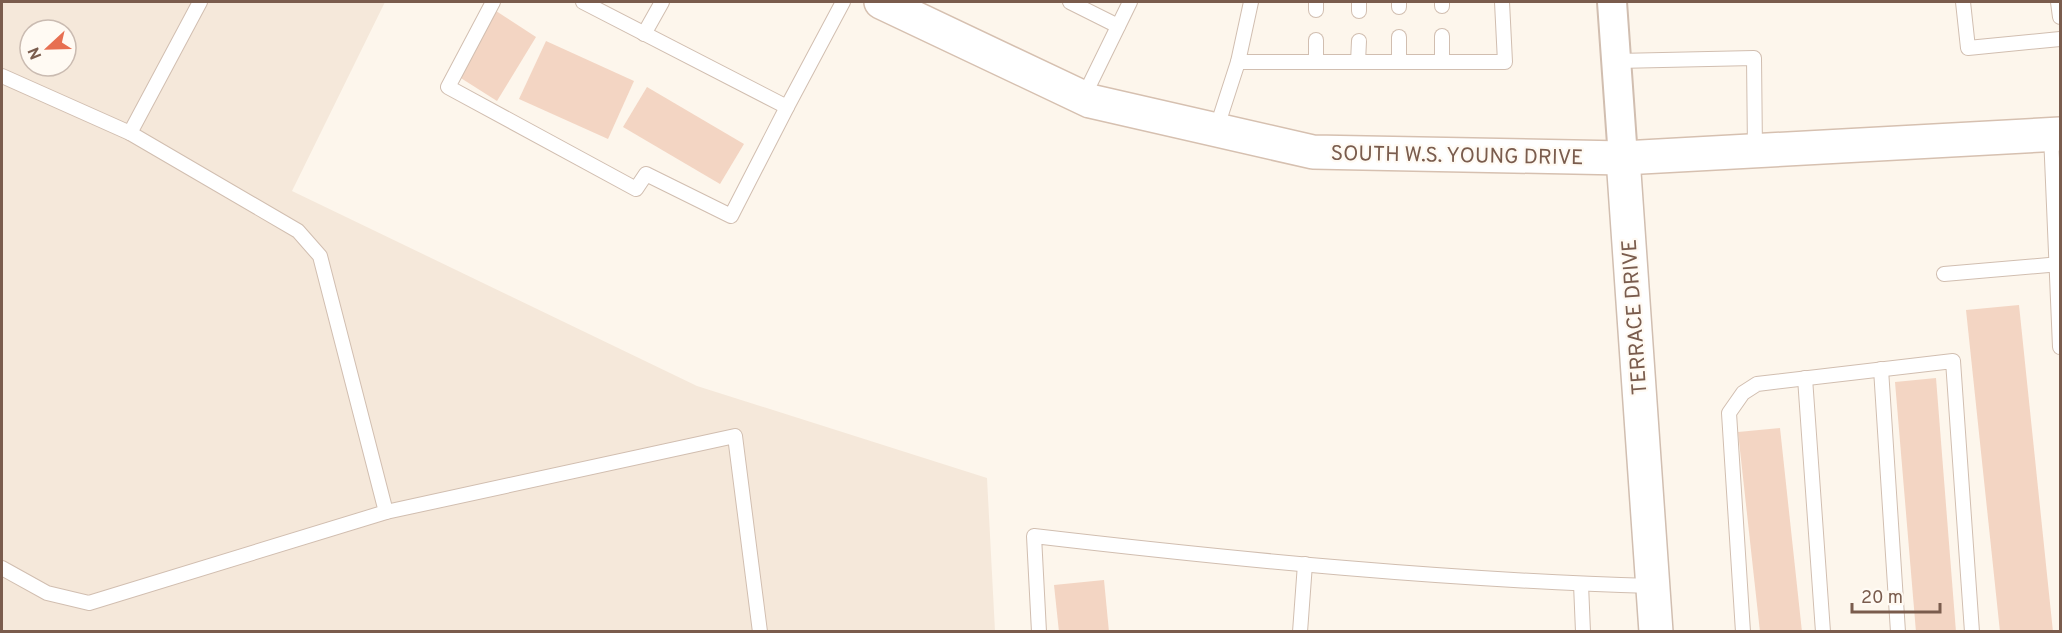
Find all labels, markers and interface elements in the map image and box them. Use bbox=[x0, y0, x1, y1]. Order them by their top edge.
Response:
north arrow bbox=[18, 18, 78, 78]
text: N bbox=[25, 44, 47, 62]
street label: SOUTH W.S. YOUNG DRIVE bbox=[1330, 141, 1584, 172]
street label: TERRACE DRIVE bbox=[1617, 238, 1654, 396]
scale bar bbox=[1852, 576, 1940, 614]
text: 20 m bbox=[1861, 587, 1903, 610]

